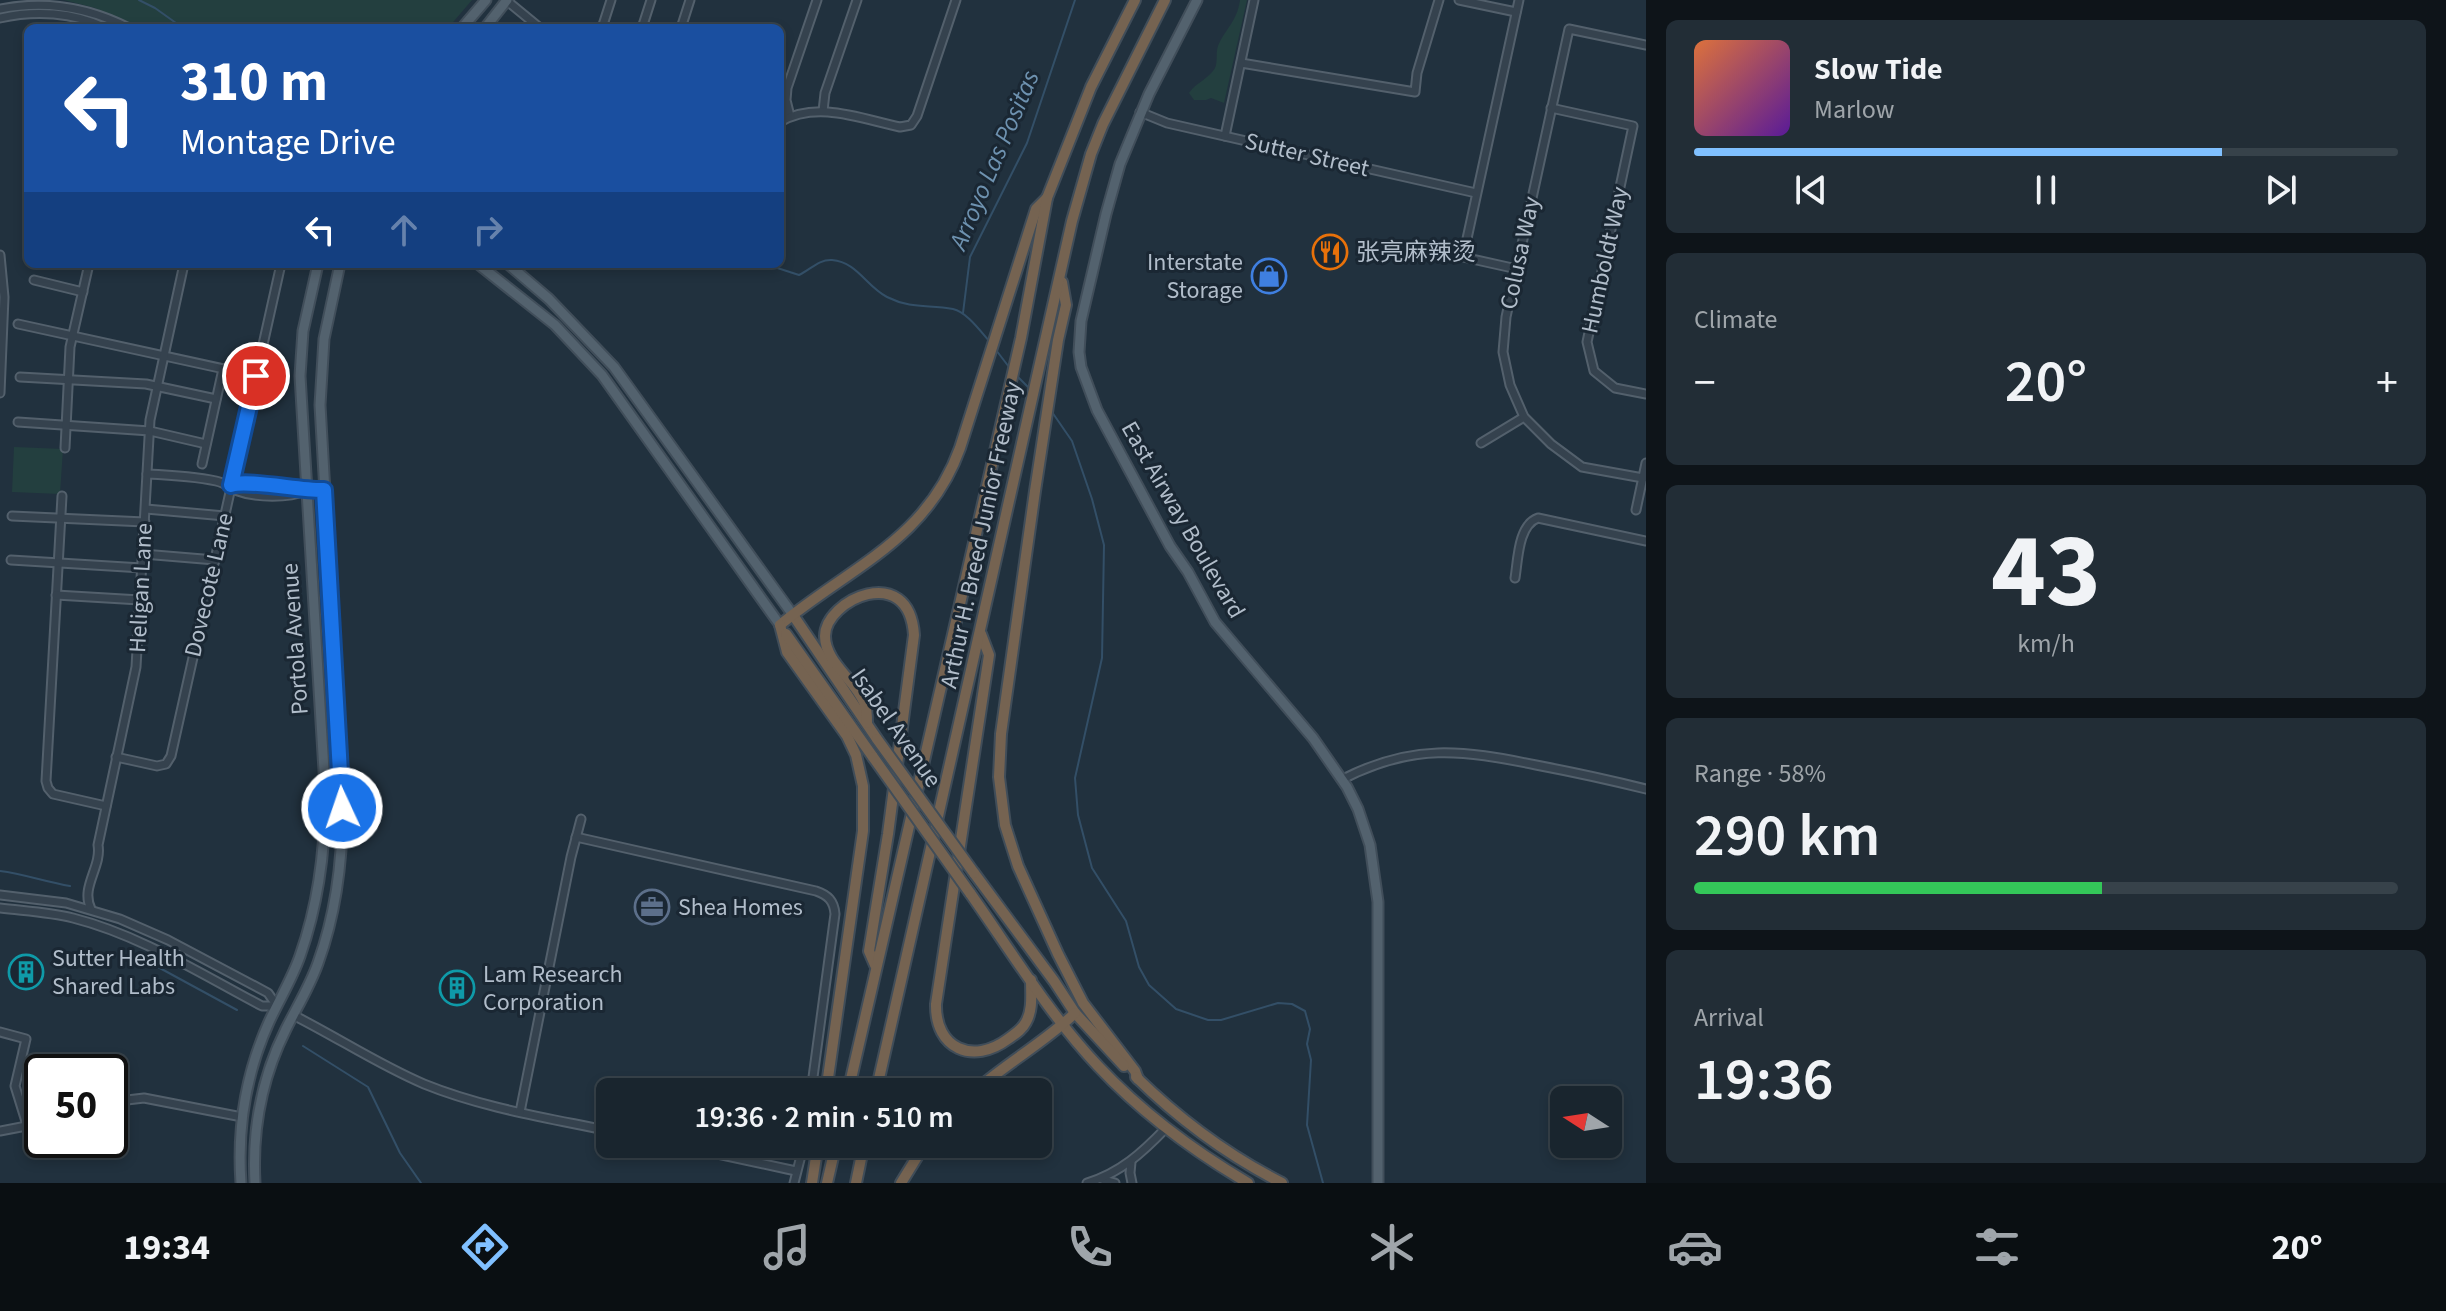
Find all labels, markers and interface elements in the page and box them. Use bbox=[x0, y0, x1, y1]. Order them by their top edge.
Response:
text: 310 m bbox=[180, 43, 328, 122]
text: Slow Tide bbox=[1814, 48, 1943, 91]
icon: left bbox=[48, 56, 152, 160]
water label: Arroyo Las Positas bbox=[939, 65, 1048, 257]
text: Marlow bbox=[1814, 91, 1894, 128]
text: Montage Drive bbox=[180, 117, 396, 168]
street label: Sutter Street bbox=[1241, 124, 1373, 186]
icon: previous bbox=[1789, 168, 1833, 212]
icon: pause bbox=[2024, 168, 2068, 212]
icon: next bbox=[2259, 168, 2303, 212]
street label: Humboldt Way bbox=[1572, 183, 1638, 337]
street label: Colusa Way bbox=[1491, 193, 1549, 313]
icon: left bbox=[298, 208, 342, 252]
icon: ahead bbox=[382, 208, 426, 252]
icon: right bbox=[466, 208, 510, 252]
restaurant icon: 张亮麻辣烫 bbox=[1311, 233, 1349, 271]
place label: 张亮麻辣烫 bbox=[1356, 235, 1476, 270]
place label: Interstate Storage bbox=[1147, 245, 1243, 308]
shop icon: Interstate Storage bbox=[1250, 257, 1288, 295]
text: Climate bbox=[1694, 301, 1778, 338]
text: 20° bbox=[2005, 340, 2087, 425]
pin bbox=[222, 342, 290, 410]
text: − bbox=[1694, 352, 1716, 415]
text: + bbox=[2376, 352, 2398, 415]
icon: arrive bbox=[234, 354, 278, 398]
street label: Arthur H. Breed Junior Freeway bbox=[931, 378, 1031, 692]
street label: East Airway Boulevard bbox=[1112, 415, 1254, 625]
text: 43 bbox=[1991, 499, 2101, 647]
street label: Dovecote Lane bbox=[175, 509, 243, 661]
street label: Heligan Lane bbox=[120, 522, 162, 654]
street label: Portola Avenue bbox=[272, 562, 318, 716]
text: km/h bbox=[2017, 625, 2075, 662]
street label: Isabel Avenue bbox=[842, 661, 950, 795]
text: Range · 58% bbox=[1694, 755, 1826, 792]
position arrow bbox=[300, 766, 384, 850]
text: 290 km bbox=[1694, 794, 1880, 879]
office icon: Shea Homes bbox=[633, 888, 671, 926]
place label: Shea Homes bbox=[678, 890, 803, 925]
place label: Sutter Health Shared Labs bbox=[52, 941, 185, 1004]
building icon: Sutter Health Shared Labs bbox=[7, 953, 45, 991]
place label: Lam Research Corporation bbox=[483, 957, 623, 1020]
building icon: Lam Research Corporation bbox=[438, 969, 476, 1007]
text: Arrival bbox=[1694, 999, 1764, 1036]
text: 19:36 bbox=[1694, 1038, 1834, 1123]
speed limit sign: 50 bbox=[24, 1054, 128, 1158]
north arrow bbox=[1550, 1086, 1622, 1158]
map controls bbox=[1550, 1086, 1622, 1158]
text: 19:36 · 2 min · 510 m bbox=[694, 1096, 954, 1139]
icon: directions bbox=[457, 1219, 513, 1275]
icon: music bbox=[759, 1219, 815, 1275]
icon: phone bbox=[1062, 1219, 1118, 1275]
icon: climate bbox=[1364, 1219, 1420, 1275]
icon: car bbox=[1667, 1219, 1723, 1275]
icon: filters bbox=[1969, 1219, 2025, 1275]
text: 19:34 bbox=[123, 1222, 210, 1273]
text: 20° bbox=[2272, 1222, 2323, 1273]

